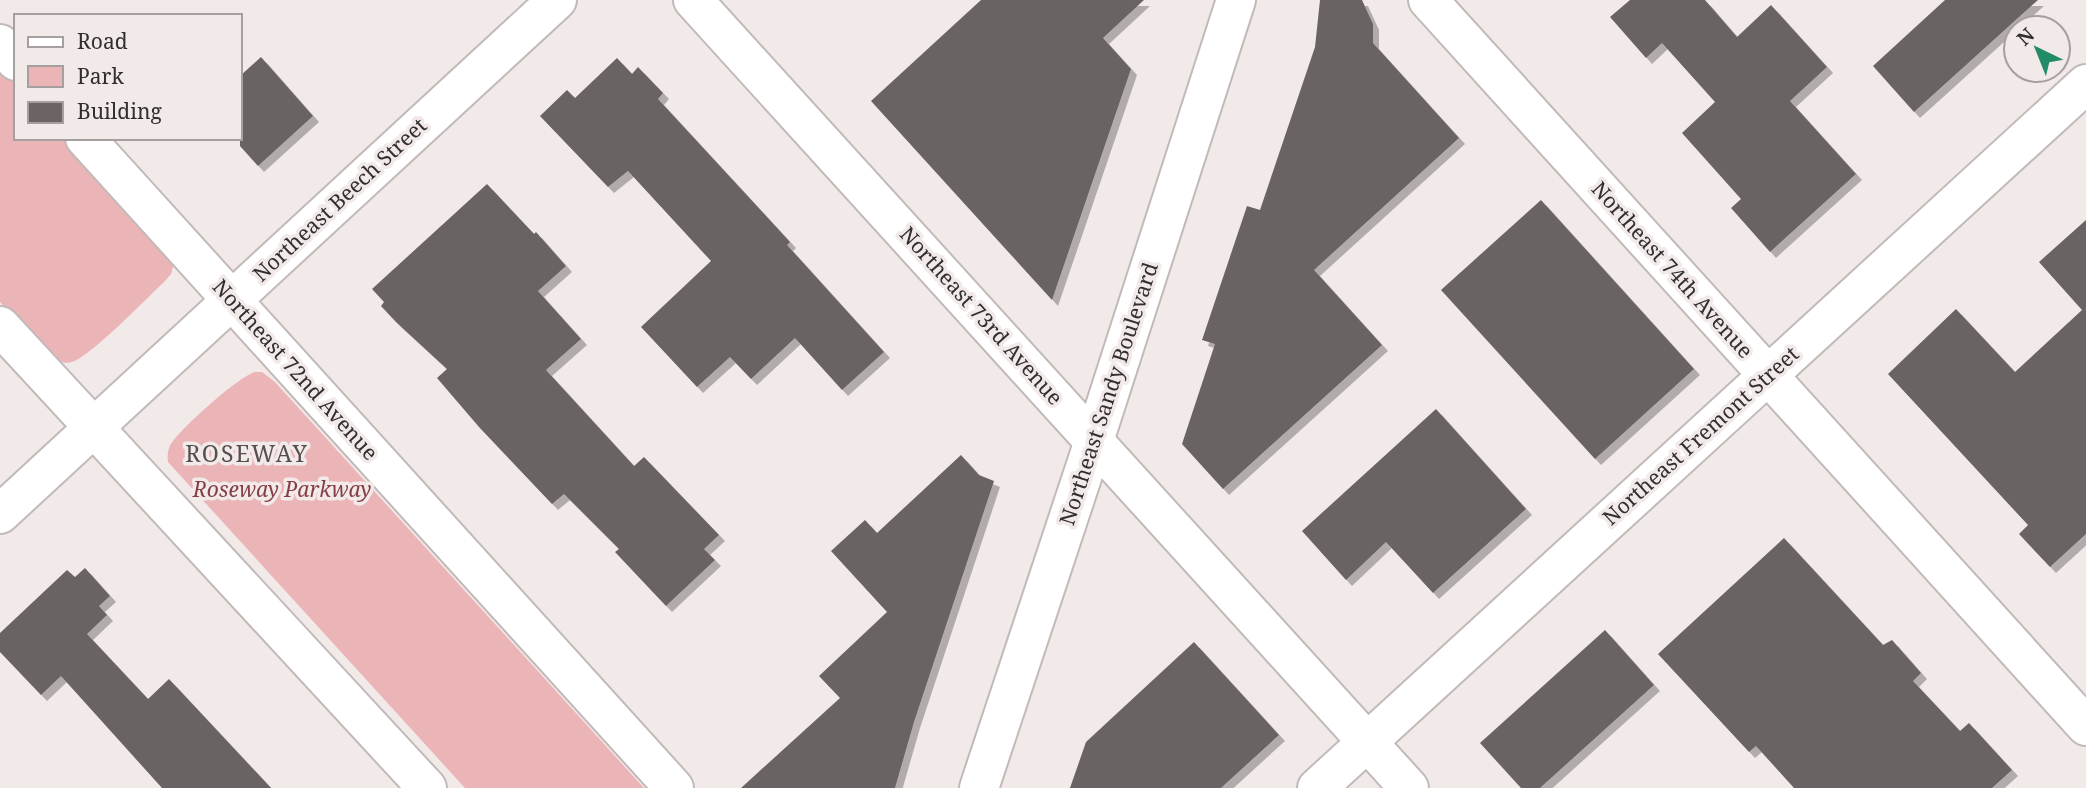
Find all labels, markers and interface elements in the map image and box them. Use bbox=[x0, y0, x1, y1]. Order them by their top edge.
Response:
legend bbox=[14, 14, 242, 140]
north arrow bbox=[2002, 14, 2072, 84]
text: N bbox=[2011, 22, 2040, 51]
text: Road bbox=[77, 27, 128, 55]
text: Park bbox=[77, 62, 124, 90]
text: Building bbox=[77, 97, 162, 125]
street label: Northeast Beech Street bbox=[246, 111, 432, 287]
street label: Northeast 74th Avenue bbox=[1586, 175, 1760, 364]
street label: Northeast 73rd Avenue bbox=[894, 220, 1069, 411]
street label: Northeast Sandy Boulevard bbox=[1052, 259, 1164, 529]
street label: Northeast 72nd Avenue bbox=[207, 273, 385, 466]
street label: Northeast Fremont Street bbox=[1596, 340, 1804, 531]
district label: ROSEWAY bbox=[185, 437, 309, 469]
park label: Roseway Parkway bbox=[192, 475, 371, 503]

